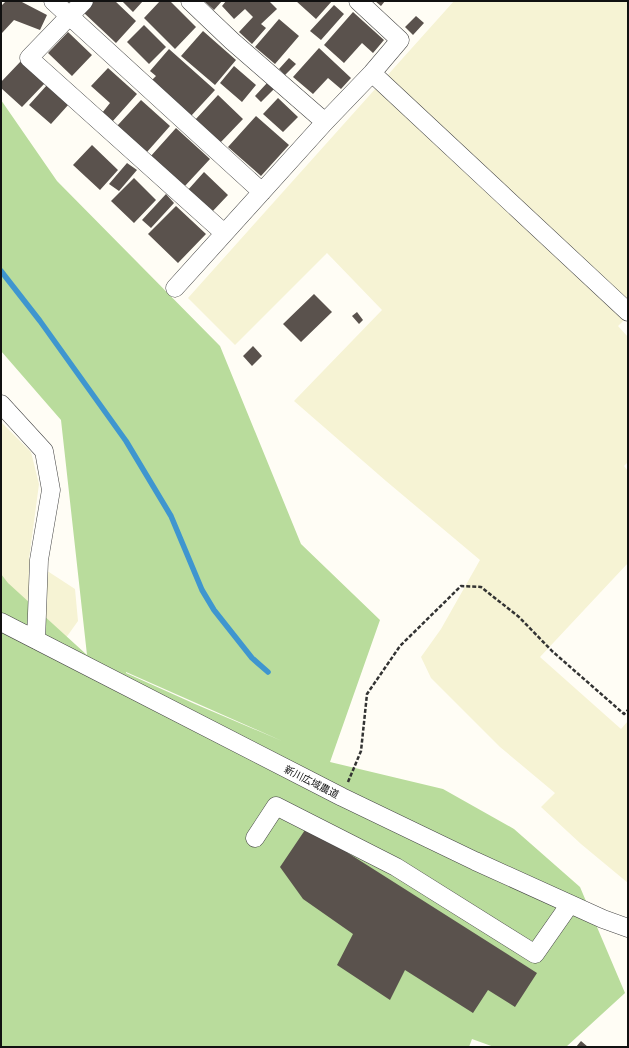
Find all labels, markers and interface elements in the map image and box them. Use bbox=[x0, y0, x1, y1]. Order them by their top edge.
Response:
street label: 新川広域農道 bbox=[282, 761, 342, 801]

